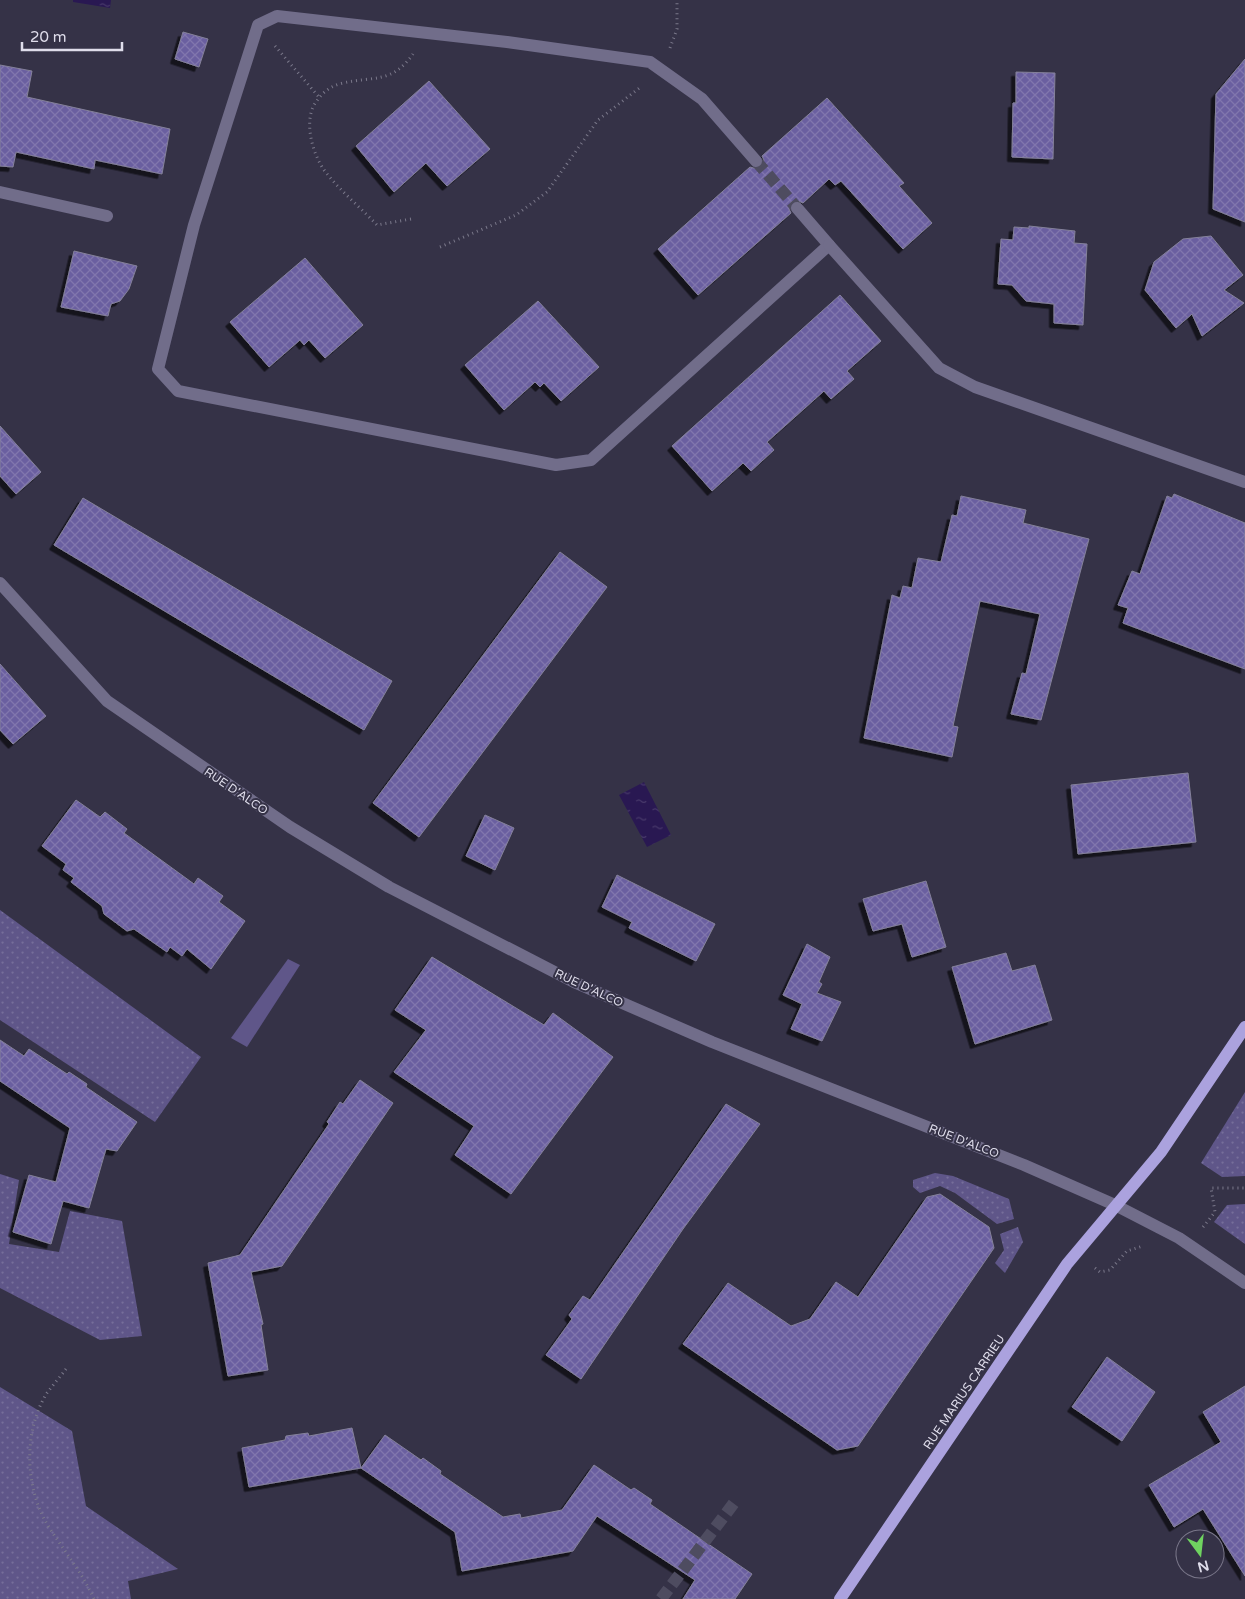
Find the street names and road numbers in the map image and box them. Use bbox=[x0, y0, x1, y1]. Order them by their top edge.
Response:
street label: RUE D'ALCO bbox=[201, 765, 271, 818]
street label: RUE D'ALCO bbox=[553, 966, 626, 1010]
street label: RUE D'ALCO bbox=[927, 1121, 1001, 1161]
street label: RUE MARIUS CARRIEU bbox=[920, 1332, 1008, 1452]

